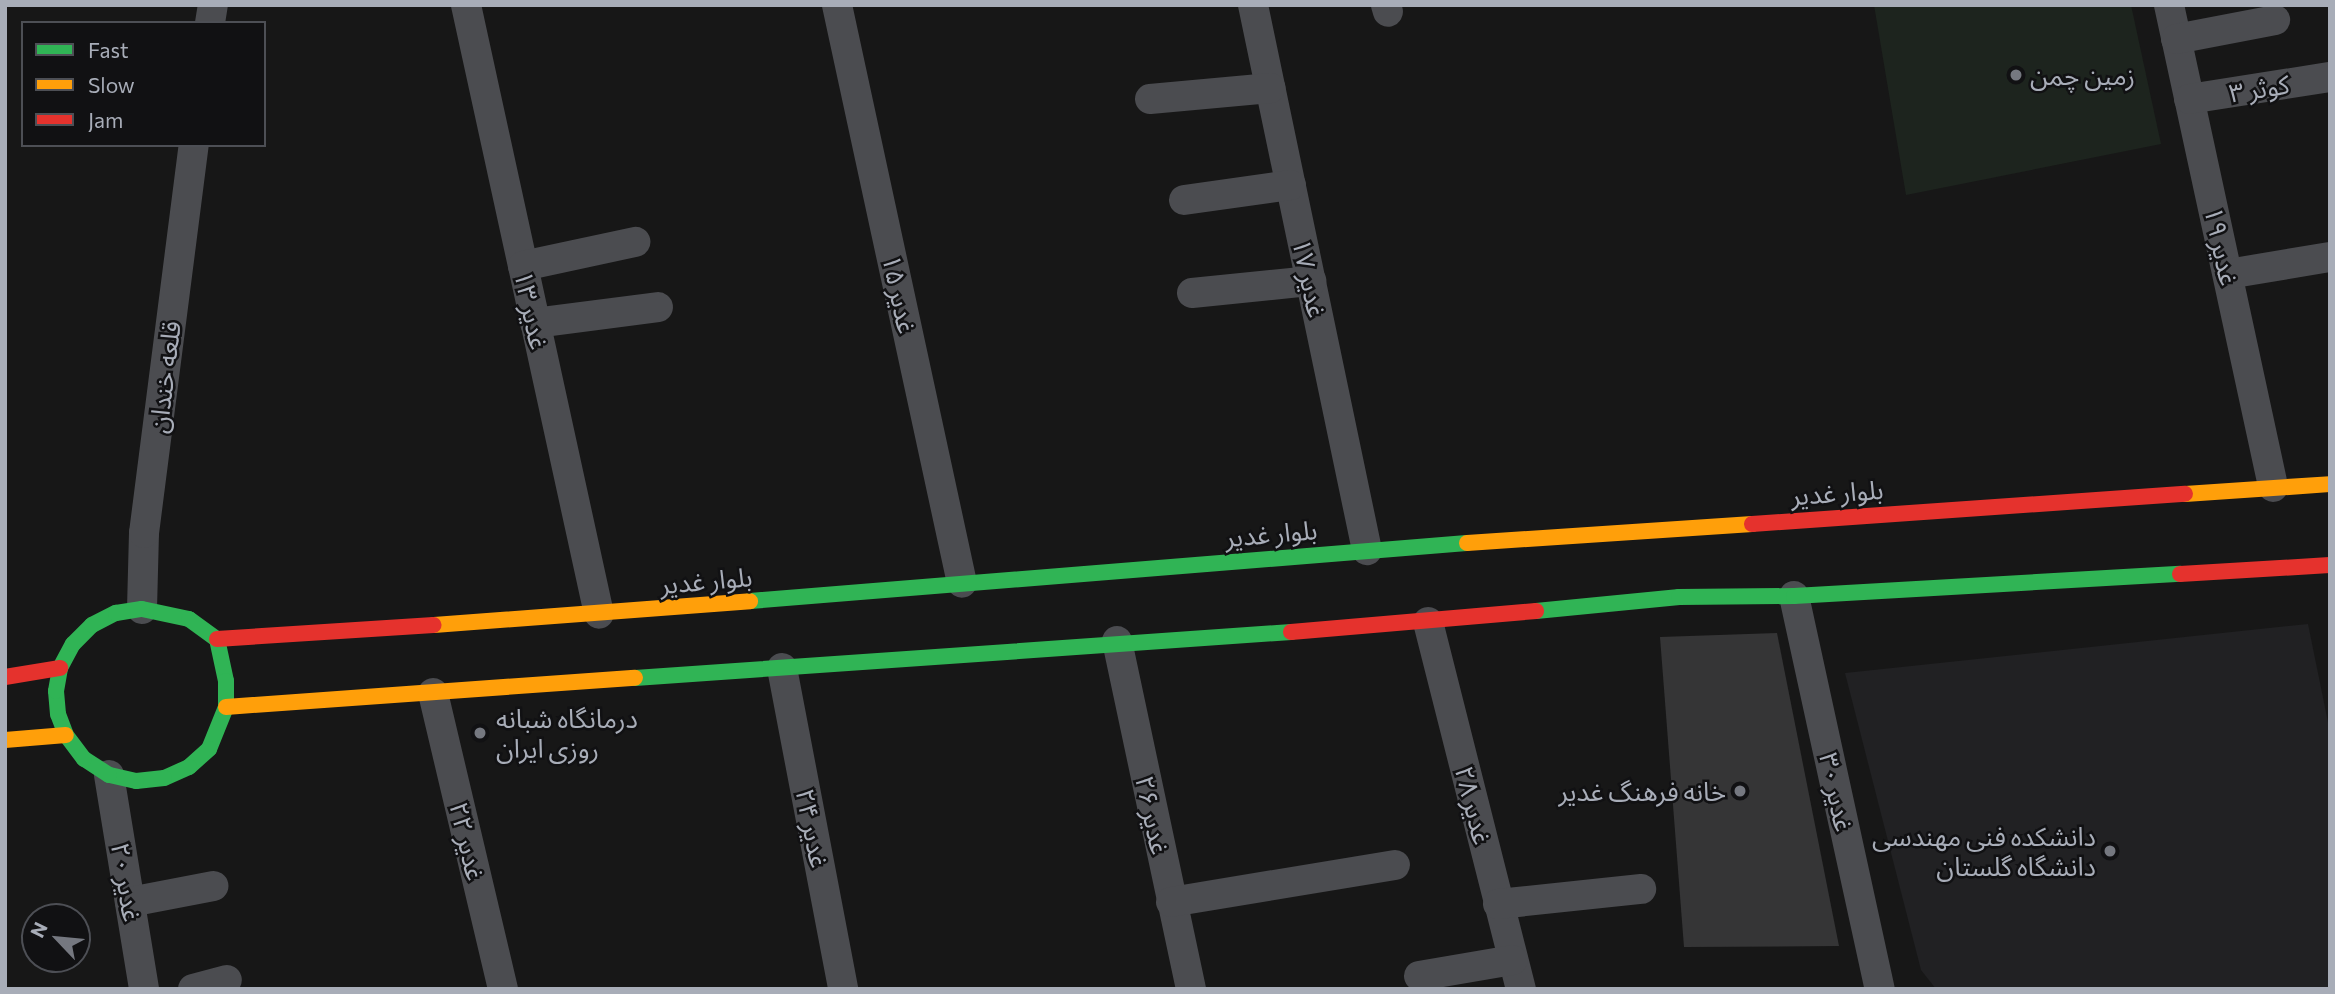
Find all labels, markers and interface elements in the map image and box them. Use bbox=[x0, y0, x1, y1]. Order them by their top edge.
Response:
legend bbox=[21, 21, 266, 147]
text: Fast bbox=[88, 37, 129, 62]
place label: زمین چمن bbox=[2030, 59, 2135, 91]
marker: زمین چمن bbox=[2008, 67, 2024, 83]
street label: ۳ کوثر bbox=[2226, 68, 2292, 108]
text: Slow bbox=[88, 72, 135, 97]
text: Jam bbox=[88, 107, 123, 132]
street label: ۱۹ غدیر bbox=[2198, 204, 2246, 288]
street label: ۱۷ غدیر bbox=[1286, 236, 1334, 320]
street label: ۱۵ غدیر bbox=[876, 252, 924, 336]
street label: ۱۳ غدیر bbox=[508, 268, 556, 352]
street label: قلعه خندان bbox=[142, 319, 186, 435]
street label: بلوار غدیر bbox=[1790, 473, 1884, 511]
street label: بلوار غدیر bbox=[1223, 513, 1319, 553]
street label: بلوار غدیر bbox=[658, 560, 754, 600]
place label: درمانگاه شبانه روزی ایران bbox=[496, 702, 638, 764]
marker: درمانگاه شبانه روزی ایران bbox=[470, 723, 490, 743]
street label: غدیر ۳۰ bbox=[1813, 750, 1861, 834]
street label: ۲۸ غدیر bbox=[1449, 763, 1499, 847]
street label: ۲۶ غدیر bbox=[1129, 773, 1177, 857]
place label: خانه فرهنگ غدیر bbox=[1558, 775, 1726, 807]
marker: خانه فرهنگ غدیر bbox=[1732, 783, 1748, 799]
street label: ۲۴ غدیر bbox=[790, 786, 836, 870]
street label: ۲۲ غدیر bbox=[444, 799, 492, 883]
place label: دانشکده فنی مهندسی دانشگاه گلستان bbox=[1872, 820, 2096, 882]
street label: ۲۰ غدیر bbox=[105, 840, 149, 924]
marker: دانشکده فنی مهندسی دانشگاه گلستان bbox=[2102, 843, 2118, 859]
north arrow bbox=[21, 903, 91, 973]
text: N bbox=[25, 918, 52, 941]

